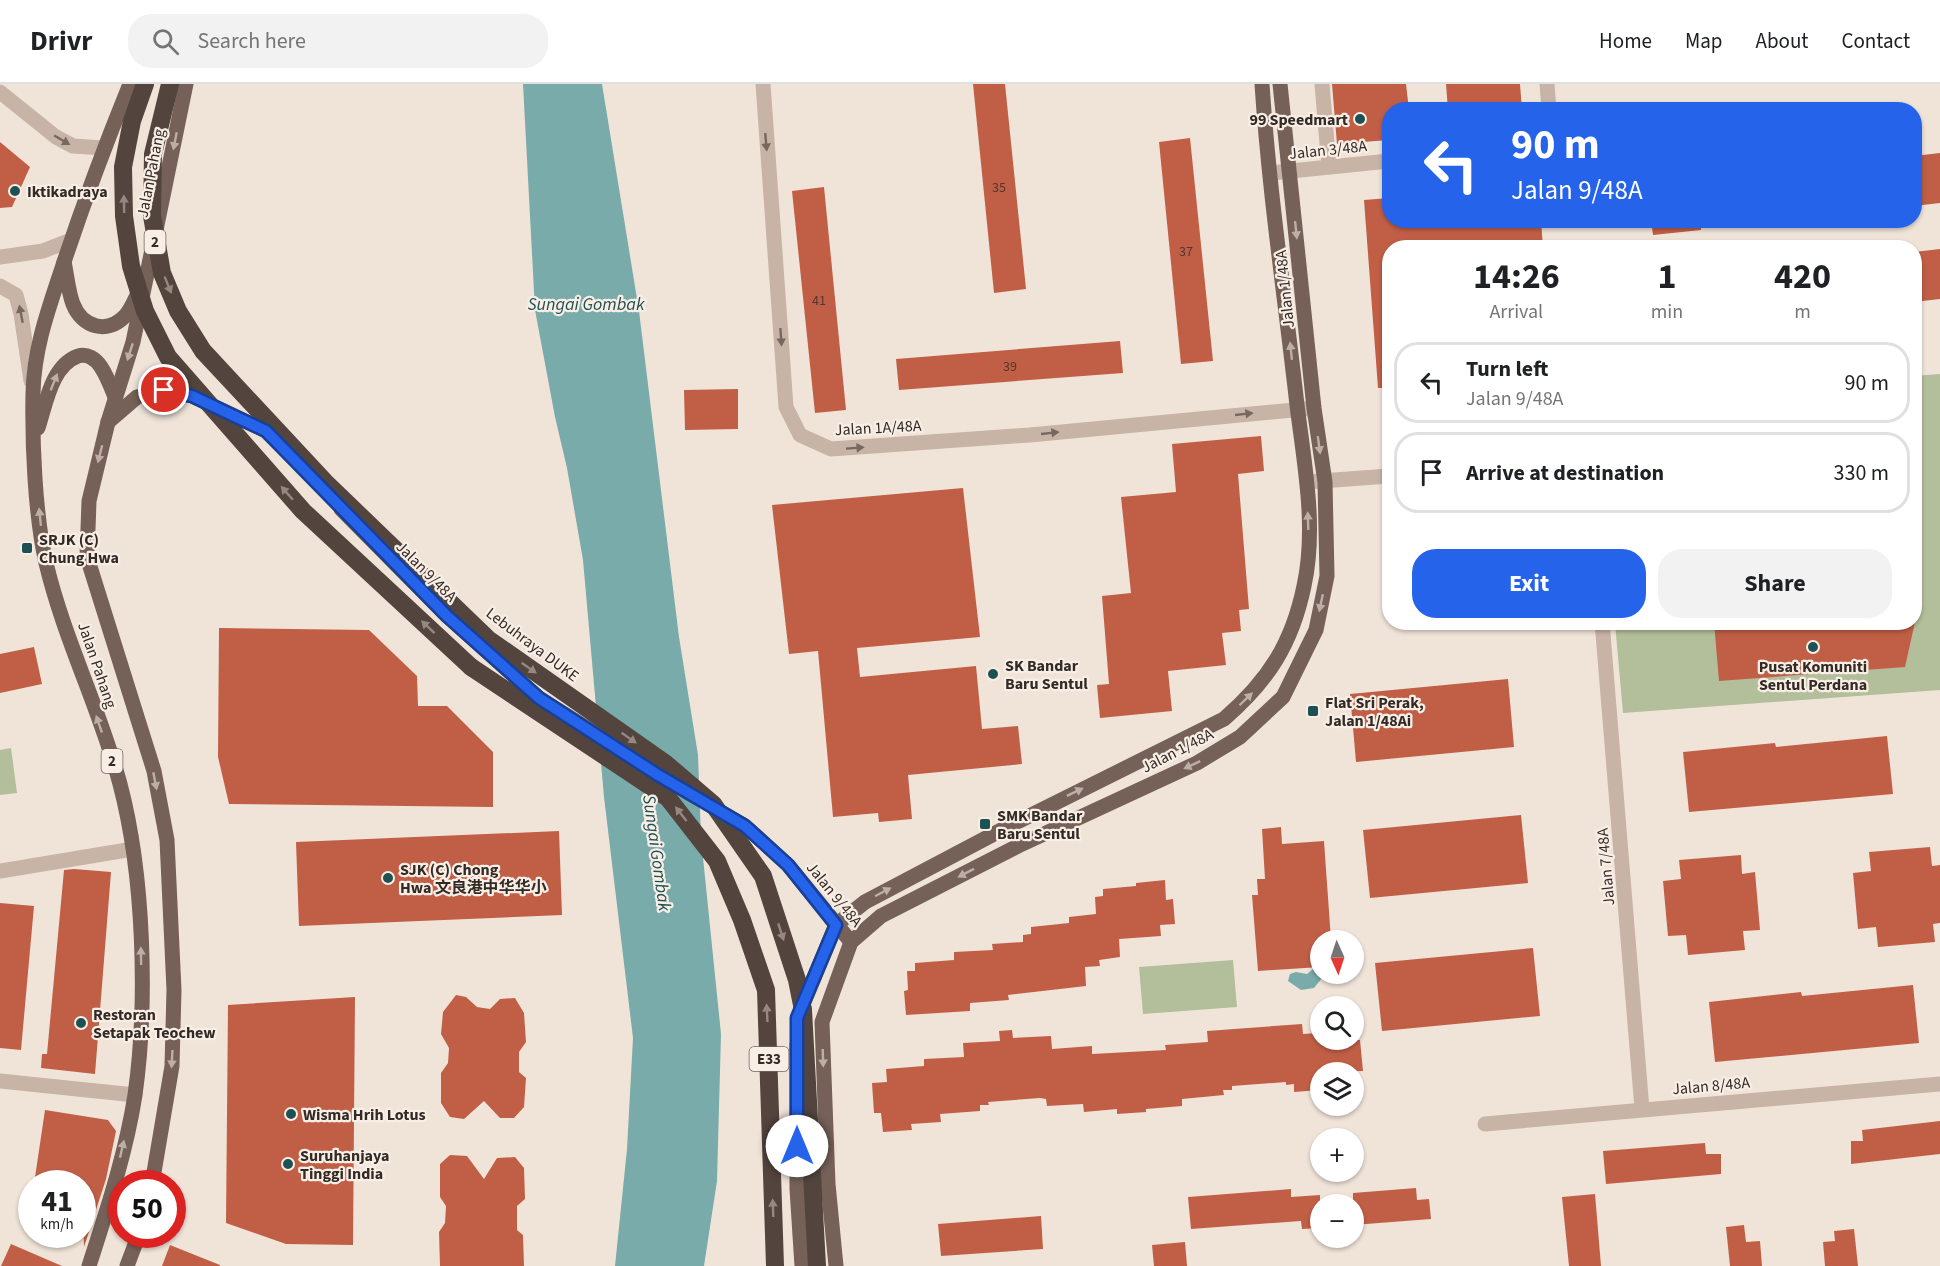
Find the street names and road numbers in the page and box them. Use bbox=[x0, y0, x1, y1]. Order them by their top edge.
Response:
street label: Jalan Pahang bbox=[132, 127, 170, 219]
street label: Jalan 3/48A bbox=[1288, 135, 1368, 165]
road number: 2 bbox=[144, 230, 166, 254]
street label: Jalan 1/48A bbox=[1270, 249, 1300, 329]
street label: Jalan 1A/48A bbox=[834, 415, 922, 441]
street label: Jalan 9/48A bbox=[391, 536, 462, 607]
street label: Lebuhraya DUKE bbox=[481, 603, 583, 687]
street label: Jalan Pahang bbox=[72, 619, 122, 711]
street label: Jalan 1/48A bbox=[1138, 723, 1217, 778]
road number: 2 bbox=[102, 749, 122, 773]
street label: Jalan 7/48A bbox=[1592, 827, 1620, 907]
street label: Jalan 9/48A bbox=[801, 857, 868, 932]
road number: E33 bbox=[750, 1047, 788, 1071]
street label: Jalan 8/48A bbox=[1671, 1072, 1751, 1100]

